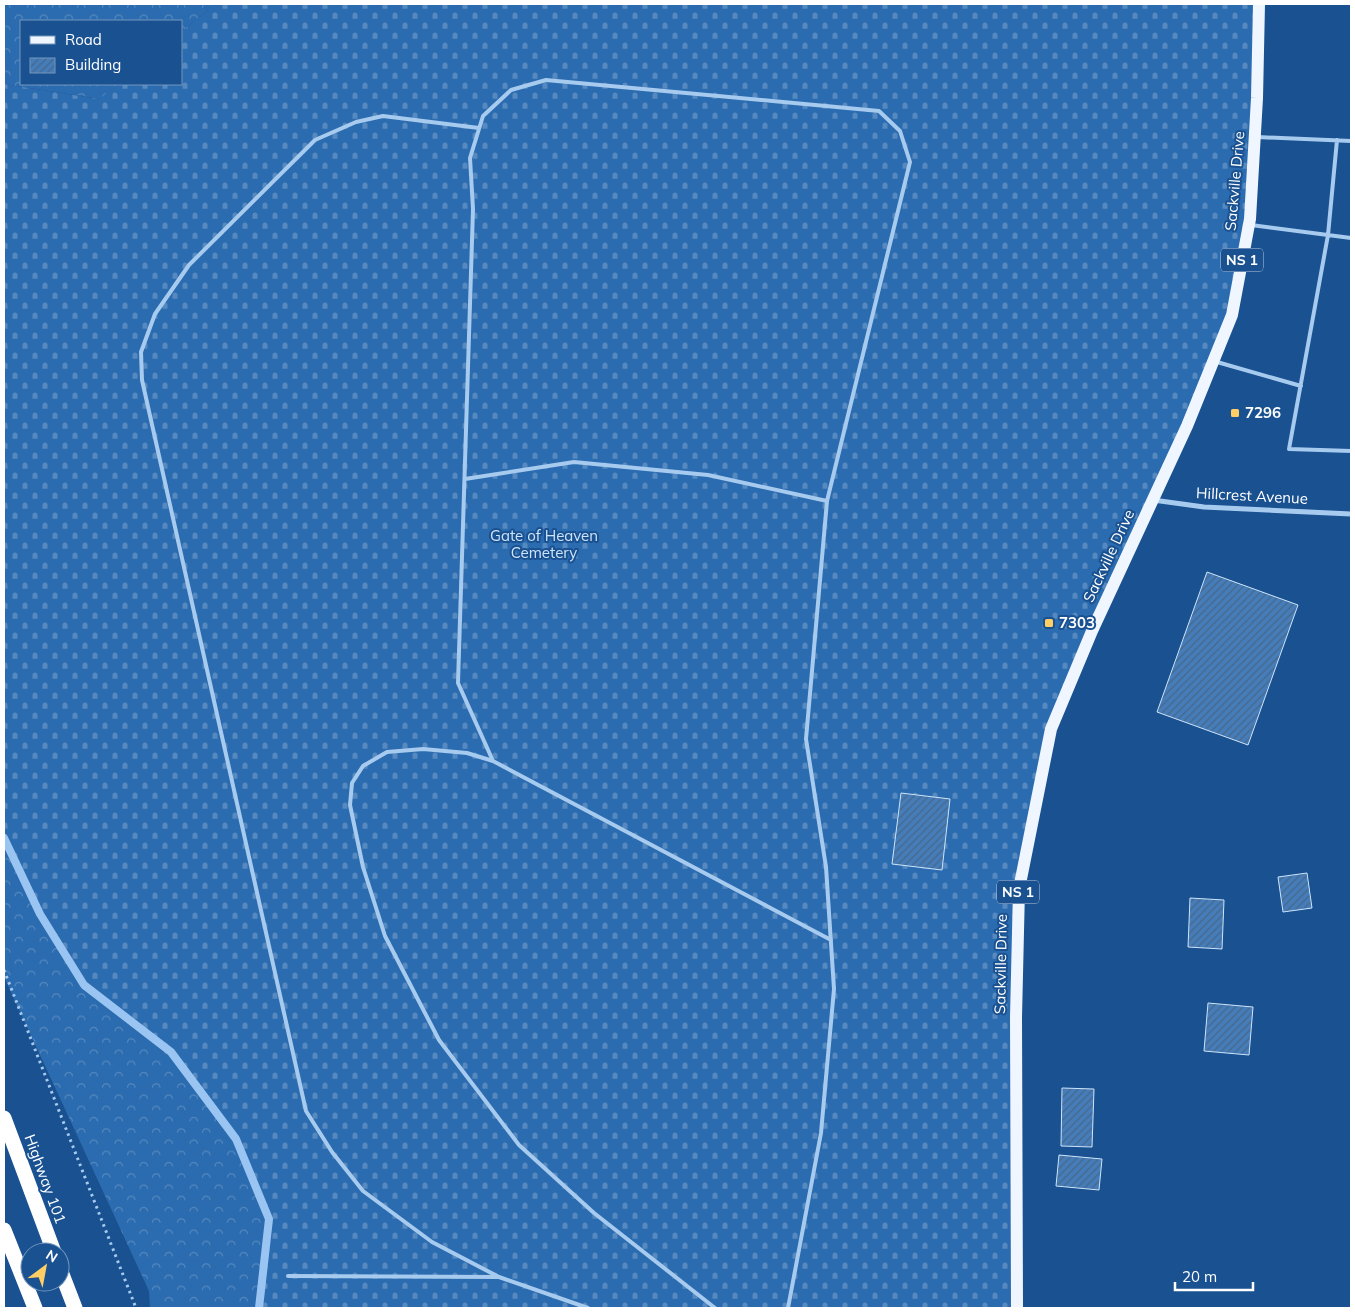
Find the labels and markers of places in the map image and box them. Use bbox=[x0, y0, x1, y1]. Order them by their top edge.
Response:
place label: 7296 bbox=[1245, 403, 1281, 422]
marker: 7296 bbox=[1229, 407, 1241, 419]
place label: 7303 bbox=[1059, 613, 1095, 632]
marker: 7303 bbox=[1043, 617, 1055, 629]

